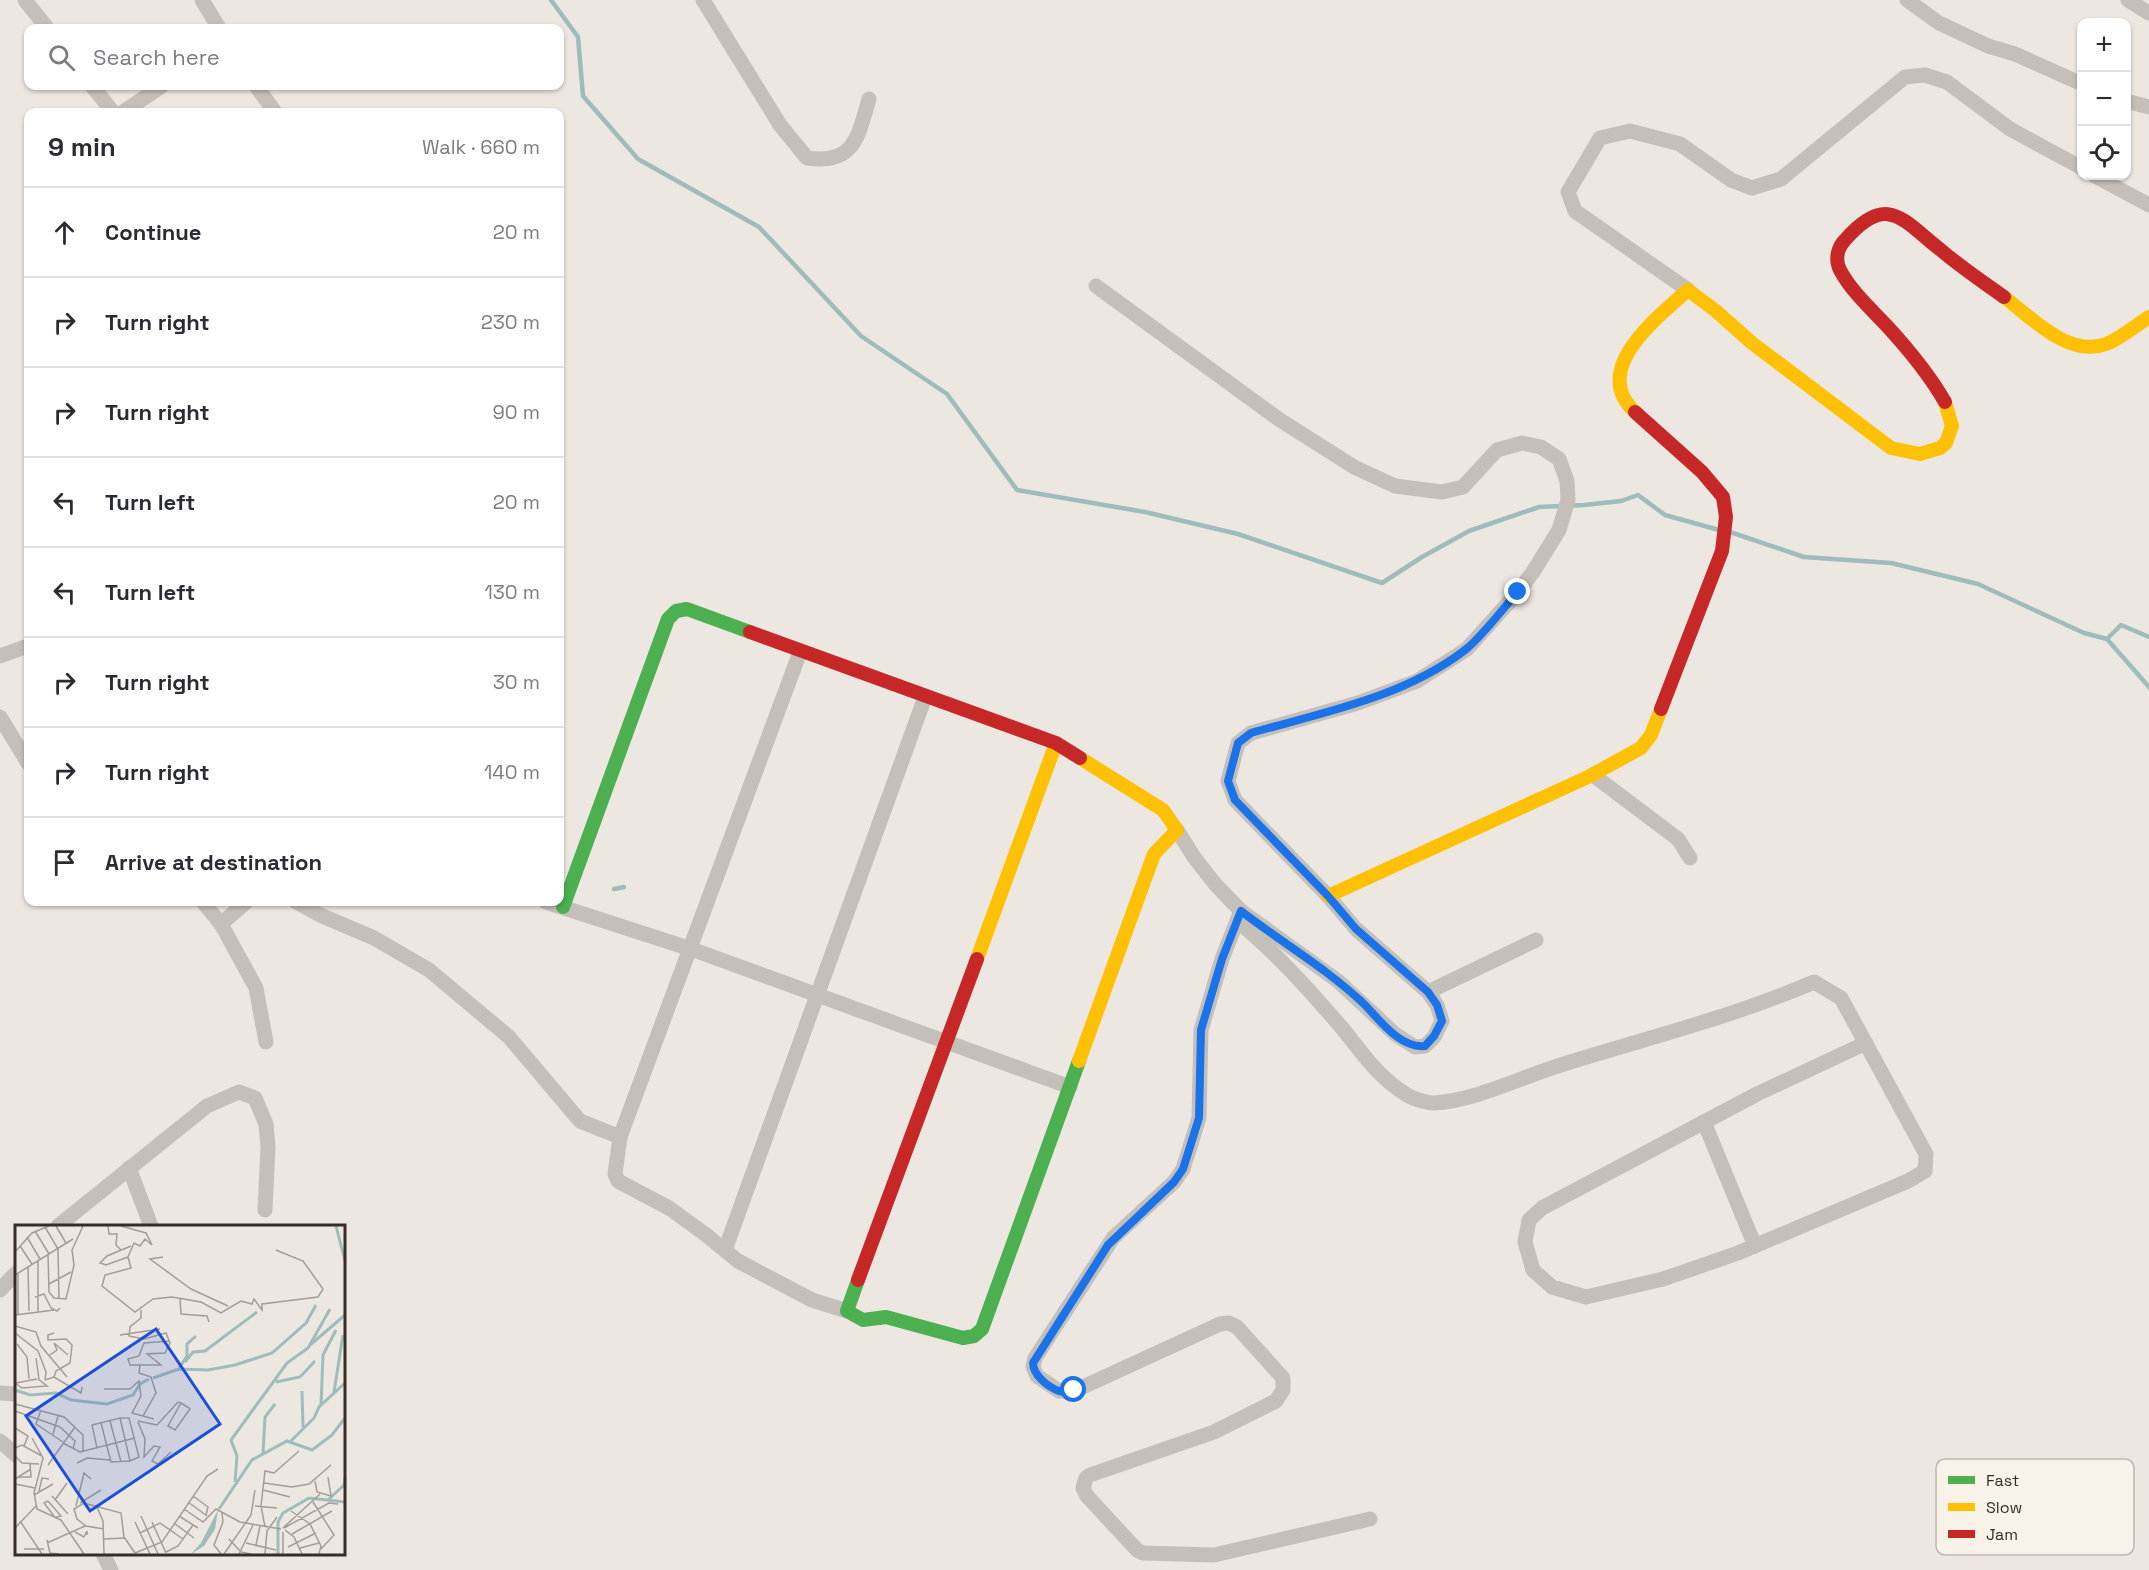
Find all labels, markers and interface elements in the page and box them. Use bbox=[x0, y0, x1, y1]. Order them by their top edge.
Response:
map controls bbox=[2077, 18, 2131, 180]
button: + bbox=[2077, 18, 2131, 72]
search box bbox=[24, 24, 564, 90]
icon: search bbox=[45, 41, 78, 74]
text: Search here bbox=[93, 43, 220, 71]
button: − bbox=[2077, 72, 2131, 126]
button: locate bbox=[2077, 126, 2131, 180]
text: 9 min bbox=[48, 130, 116, 164]
text: Walk · 660 m bbox=[422, 134, 540, 160]
icon: ahead bbox=[48, 216, 81, 249]
text: Continue bbox=[105, 218, 201, 246]
text: 20 m bbox=[493, 219, 540, 245]
icon: right bbox=[48, 306, 81, 339]
text: Turn right bbox=[105, 308, 210, 336]
text: 230 m bbox=[481, 309, 540, 335]
icon: right bbox=[48, 396, 81, 429]
text: Turn right bbox=[105, 398, 210, 426]
text: 90 m bbox=[493, 399, 540, 425]
icon: left bbox=[48, 486, 81, 519]
text: Turn left bbox=[105, 488, 195, 516]
text: 20 m bbox=[493, 489, 540, 515]
icon: left bbox=[48, 576, 81, 609]
text: Turn left bbox=[105, 578, 195, 606]
route end bbox=[1504, 578, 1530, 604]
text: 130 m bbox=[484, 579, 540, 605]
icon: right bbox=[48, 666, 81, 699]
text: Turn right bbox=[105, 668, 210, 696]
text: 30 m bbox=[493, 669, 540, 695]
icon: right bbox=[48, 756, 81, 789]
text: Turn right bbox=[105, 758, 210, 786]
text: 140 m bbox=[484, 759, 540, 785]
icon: arrive bbox=[48, 846, 81, 879]
text: Arrive at destination bbox=[105, 848, 322, 876]
inset map bbox=[15, 1225, 345, 1555]
route start bbox=[1060, 1376, 1086, 1402]
legend bbox=[1936, 1459, 2134, 1555]
text: Fast bbox=[1986, 1470, 2019, 1491]
text: Slow bbox=[1986, 1497, 2022, 1518]
text: Jam bbox=[1986, 1524, 2018, 1545]

